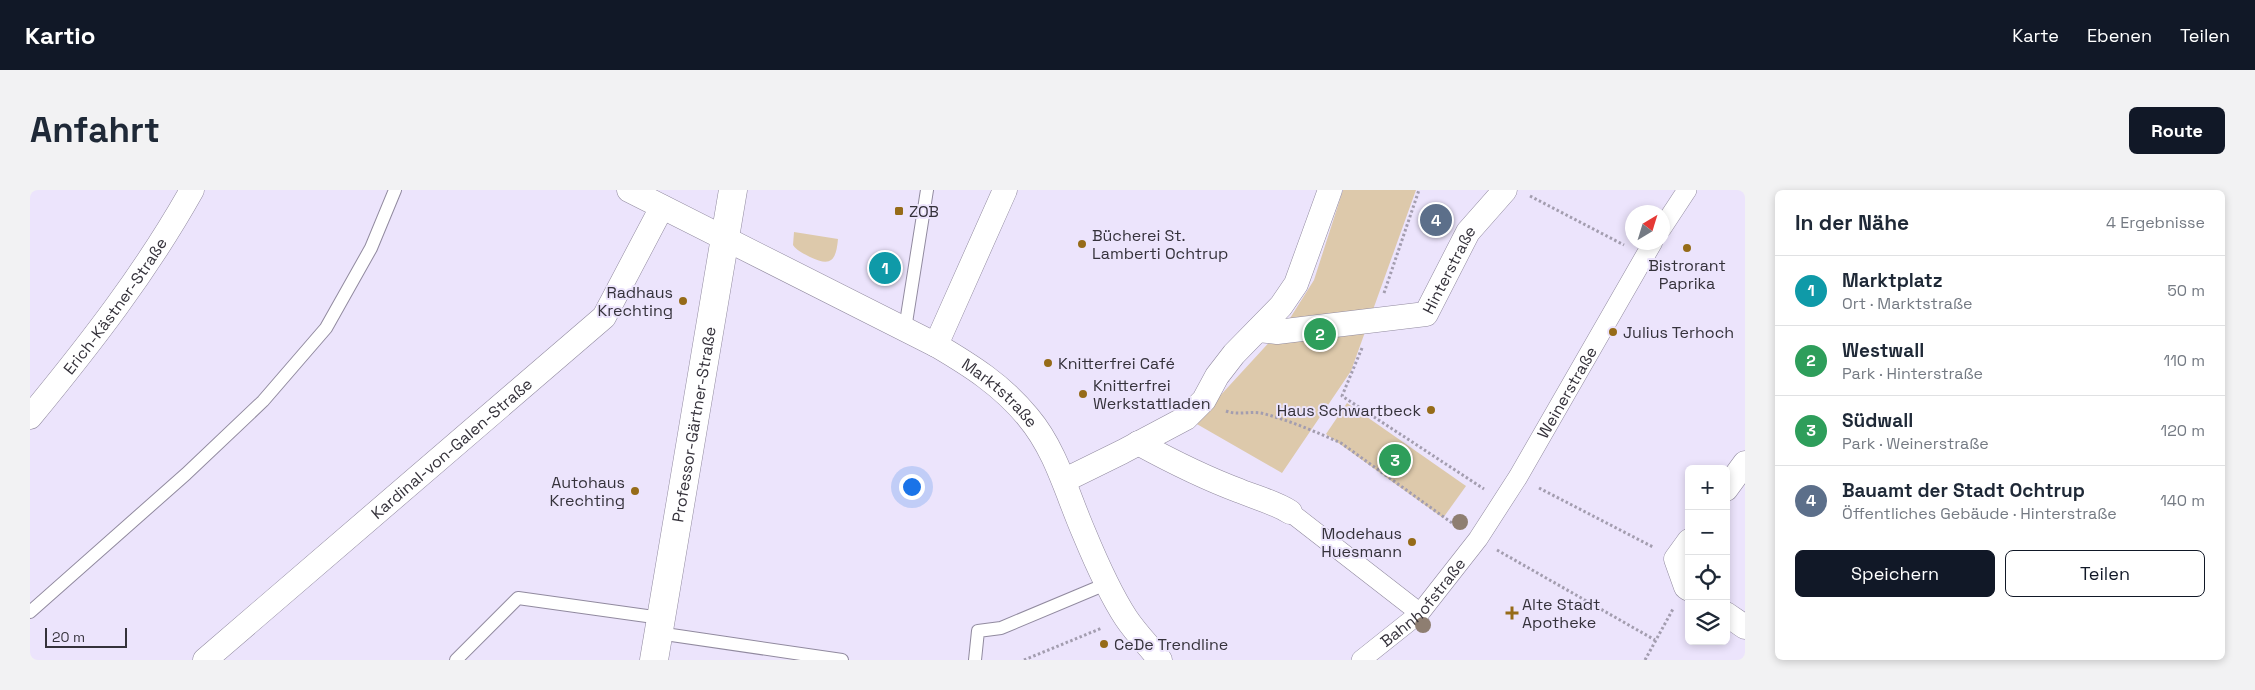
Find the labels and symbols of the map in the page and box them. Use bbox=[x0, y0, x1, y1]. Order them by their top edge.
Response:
place label: ZOB bbox=[909, 201, 939, 222]
pin: 4 bbox=[1420, 201, 1452, 239]
marker: ZOB bbox=[893, 205, 905, 217]
north arrow bbox=[1625, 205, 1670, 250]
street label: Hinterstraße bbox=[1417, 221, 1480, 317]
place label: Bücherei St. Lamberti Ochtrup bbox=[1092, 225, 1228, 264]
street label: Erich-Kästner-Straße bbox=[58, 233, 171, 378]
marker: Bücherei St. Lamberti Ochtrup bbox=[1076, 238, 1088, 250]
marker: Bistrorant Paprika bbox=[1681, 242, 1693, 254]
pin: 1 bbox=[869, 249, 901, 287]
place label: Bistrorant Paprika bbox=[1648, 255, 1726, 294]
place label: Radhaus Krechting bbox=[598, 282, 673, 321]
marker: Radhaus Krechting bbox=[677, 295, 689, 307]
pin: 2 bbox=[1304, 315, 1336, 353]
place label: Julius Terhoch bbox=[1623, 322, 1734, 343]
street label: Professor-Gärtner-Straße bbox=[667, 325, 720, 524]
marker: Julius Terhoch bbox=[1607, 326, 1619, 338]
street label: Weinerstraße bbox=[1532, 343, 1601, 442]
street label: Marktstraße bbox=[958, 353, 1043, 431]
place label: Knitterfrei Café bbox=[1058, 353, 1175, 374]
marker: Knitterfrei Café bbox=[1042, 357, 1054, 369]
street label: Kardinal-von-Galen-Straße bbox=[366, 373, 536, 523]
place label: Knitterfrei Werkstattladen bbox=[1093, 375, 1210, 414]
marker: Knitterfrei Werkstattladen bbox=[1077, 388, 1089, 400]
place label: Haus Schwartbeck bbox=[1277, 400, 1421, 421]
marker: Haus Schwartbeck bbox=[1425, 404, 1437, 416]
pin: 3 bbox=[1379, 441, 1411, 479]
place label: Autohaus Krechting bbox=[550, 472, 625, 511]
your location bbox=[899, 474, 925, 500]
marker: Autohaus Krechting bbox=[629, 485, 641, 497]
place label: Modehaus Huesmann bbox=[1321, 523, 1402, 562]
marker: Modehaus Huesmann bbox=[1406, 536, 1418, 548]
street label: Bahnhofstraße bbox=[1376, 553, 1470, 651]
place label: Alte Stadt Apotheke bbox=[1522, 594, 1600, 633]
marker: Alte Stadt Apotheke bbox=[1506, 607, 1518, 619]
scale bar bbox=[45, 625, 128, 648]
place label: CeDe Trendline bbox=[1114, 634, 1228, 655]
marker: CeDe Trendline bbox=[1098, 638, 1110, 650]

